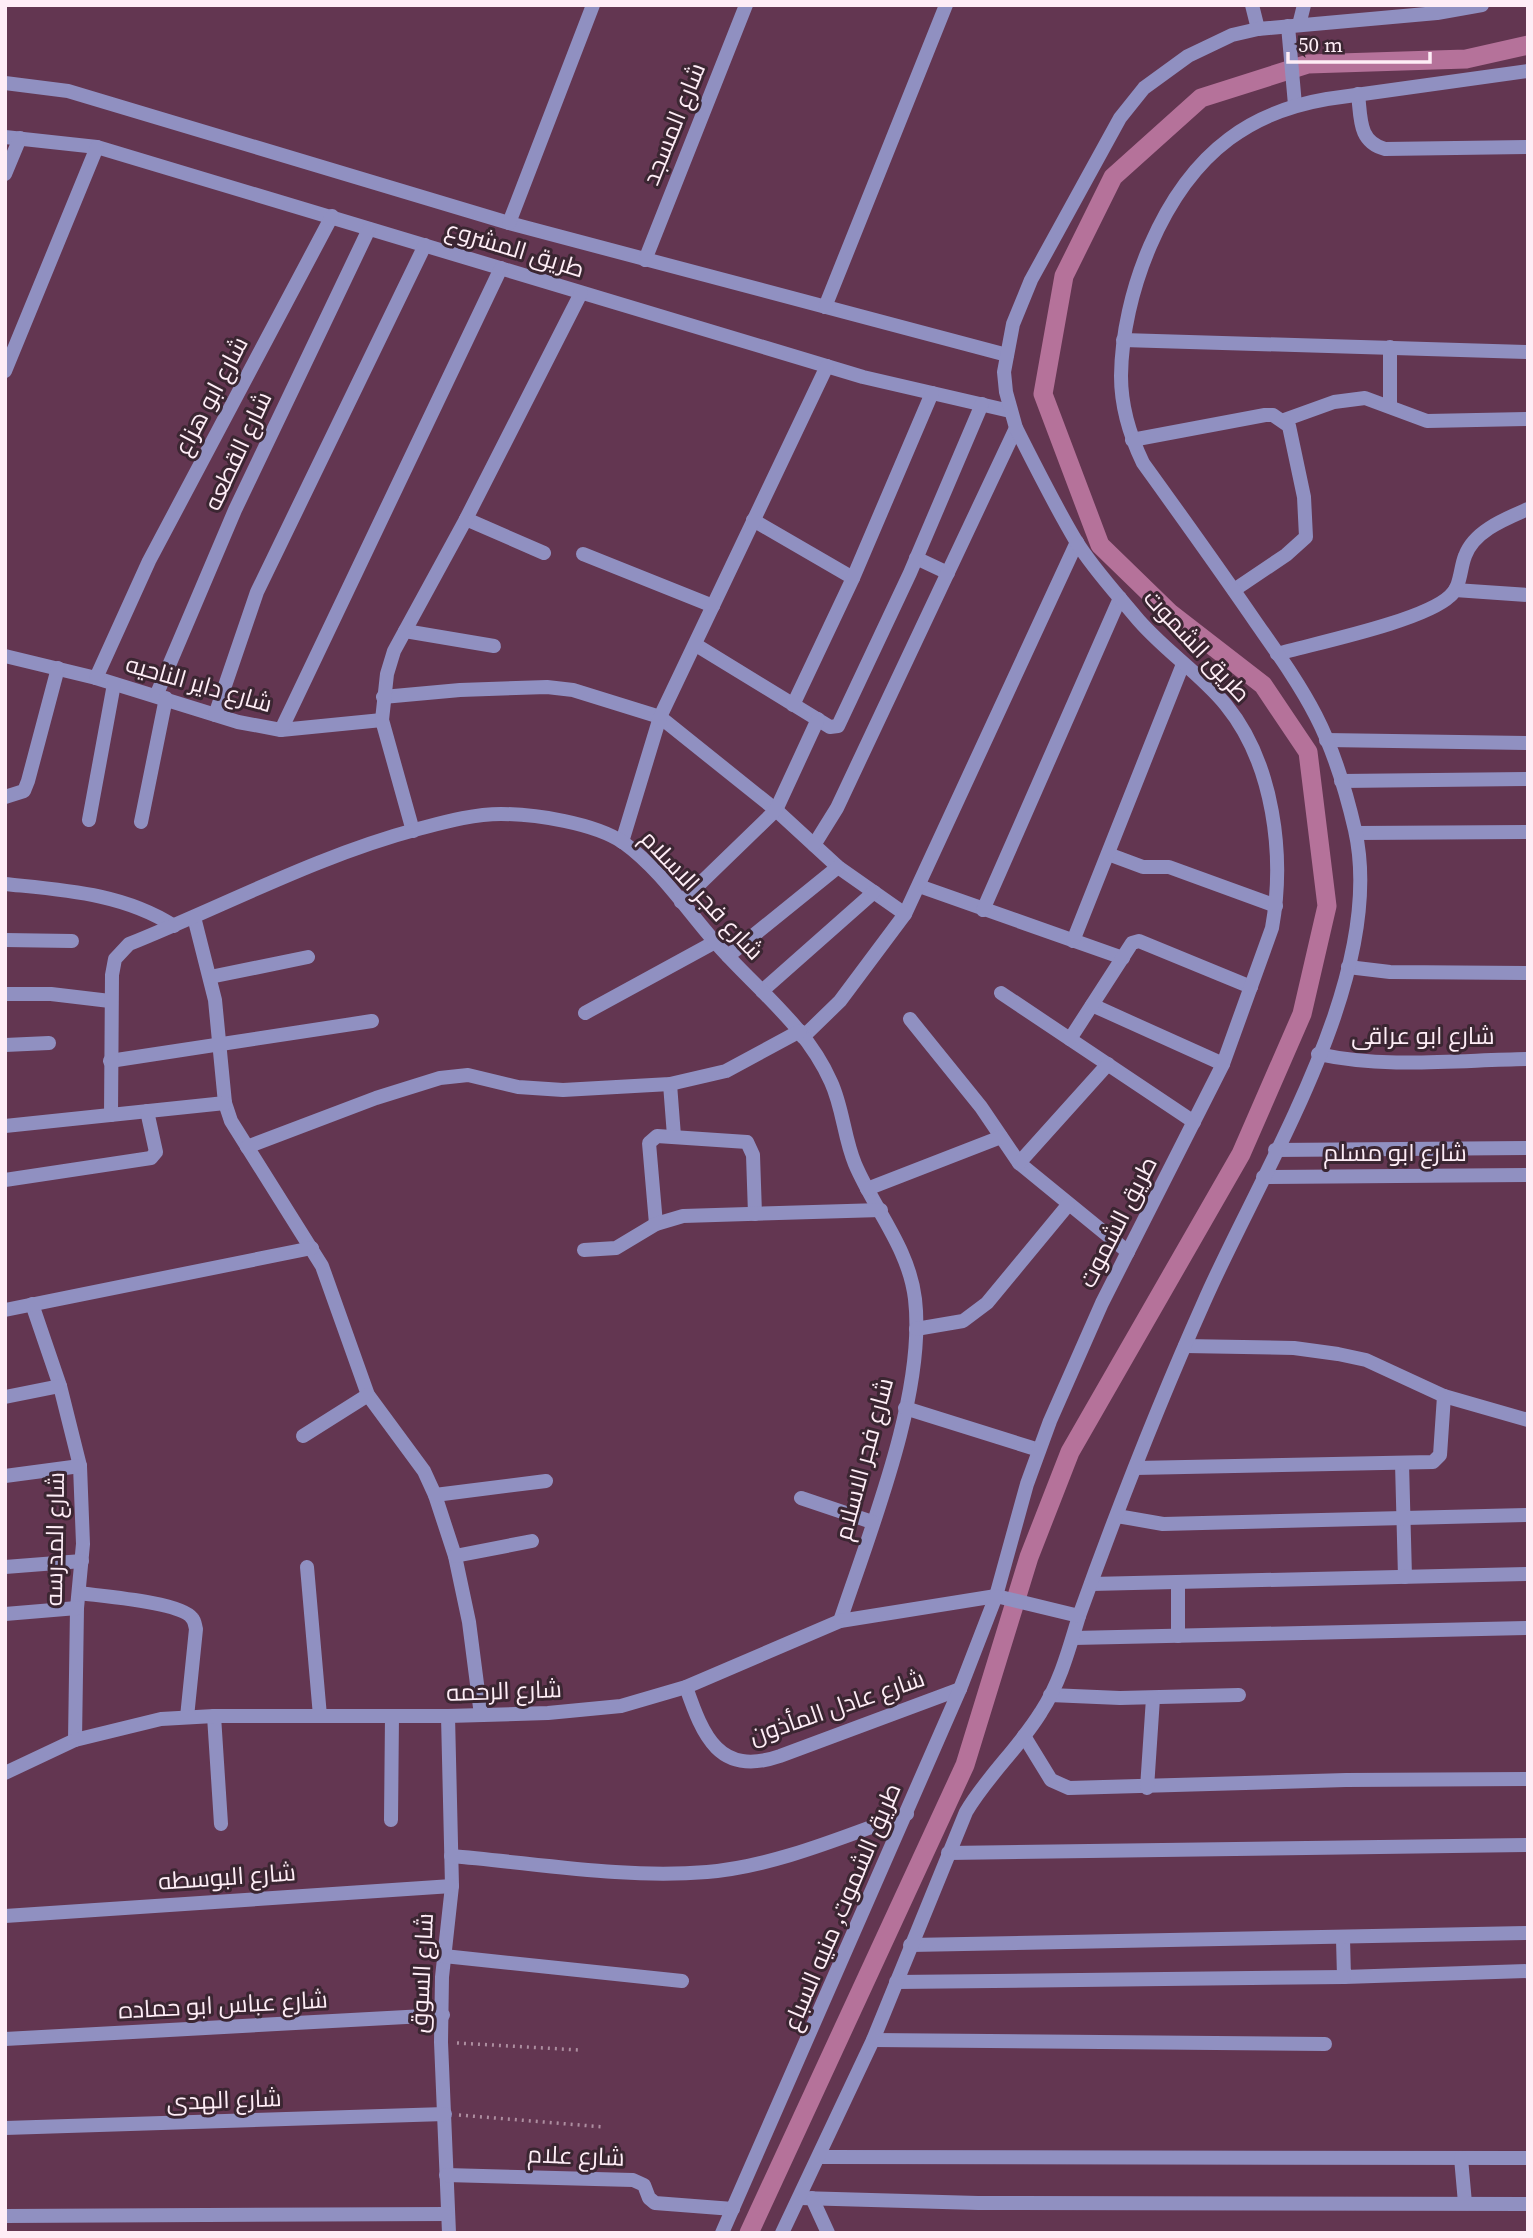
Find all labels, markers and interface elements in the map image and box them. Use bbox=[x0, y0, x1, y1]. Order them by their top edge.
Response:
scale bar bbox=[1288, 21, 1430, 65]
text: 50 m bbox=[1298, 30, 1343, 59]
street label: شارع المسجد bbox=[634, 58, 713, 190]
street label: طريق المشروع bbox=[442, 212, 589, 285]
street label: شارع ابو هزاع bbox=[165, 330, 256, 461]
street label: شارع القطعه bbox=[196, 386, 279, 516]
street label: طريق الشموت bbox=[1136, 582, 1258, 709]
street label: شارع داير الناحيه bbox=[122, 647, 276, 720]
street label: شارع فجر الاسلام bbox=[633, 822, 771, 967]
street label: شارع ابو عراقى bbox=[1351, 1019, 1495, 1052]
street label: شارع ابو مسلم bbox=[1323, 1136, 1467, 1169]
street label: طريق الشموت bbox=[1070, 1150, 1165, 1293]
street label: شارع فجر الاسلام bbox=[826, 1374, 901, 1544]
street label: شارع المدرسه bbox=[37, 1472, 72, 1606]
street label: شارع عادل المأذون bbox=[745, 1661, 929, 1752]
street label: شارع الرحمه bbox=[446, 1672, 562, 1709]
street label: طريق الشموت, منيه السباع bbox=[774, 1778, 909, 2036]
street label: شارع البوسطه bbox=[157, 1855, 297, 1898]
street label: شارع السوق bbox=[402, 1912, 441, 2034]
street label: شارع عباس ابو حماده bbox=[117, 1983, 329, 2026]
street label: شارع الهدى bbox=[166, 2081, 282, 2118]
street label: شارع علام bbox=[527, 2137, 625, 2174]

